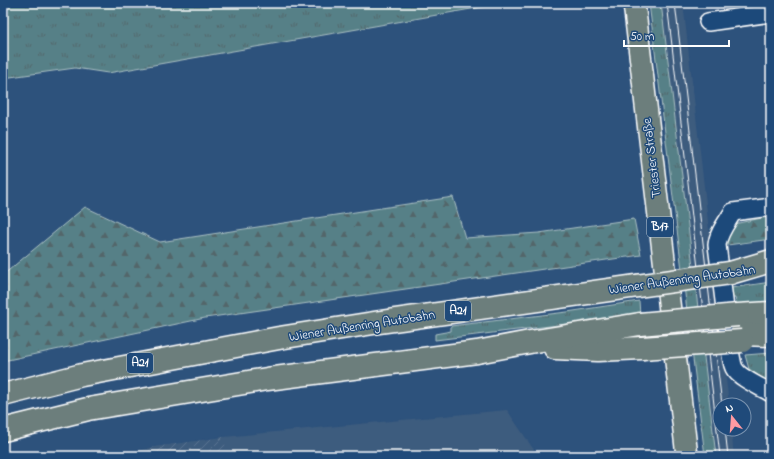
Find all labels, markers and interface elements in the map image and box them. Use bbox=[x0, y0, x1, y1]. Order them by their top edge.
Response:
scale bar bbox=[624, 22, 729, 48]
text: 50 m bbox=[630, 28, 654, 46]
street label: Triester Straße bbox=[638, 117, 666, 199]
road number: B17 bbox=[647, 217, 673, 237]
street label: Wiener Außenring Autobahn bbox=[608, 260, 756, 301]
road number: A21 bbox=[445, 301, 471, 321]
street label: Wiener Außenring Autobahn bbox=[288, 305, 436, 348]
road number: A21 bbox=[127, 353, 153, 373]
north arrow bbox=[712, 397, 752, 437]
text: N bbox=[723, 400, 735, 417]

